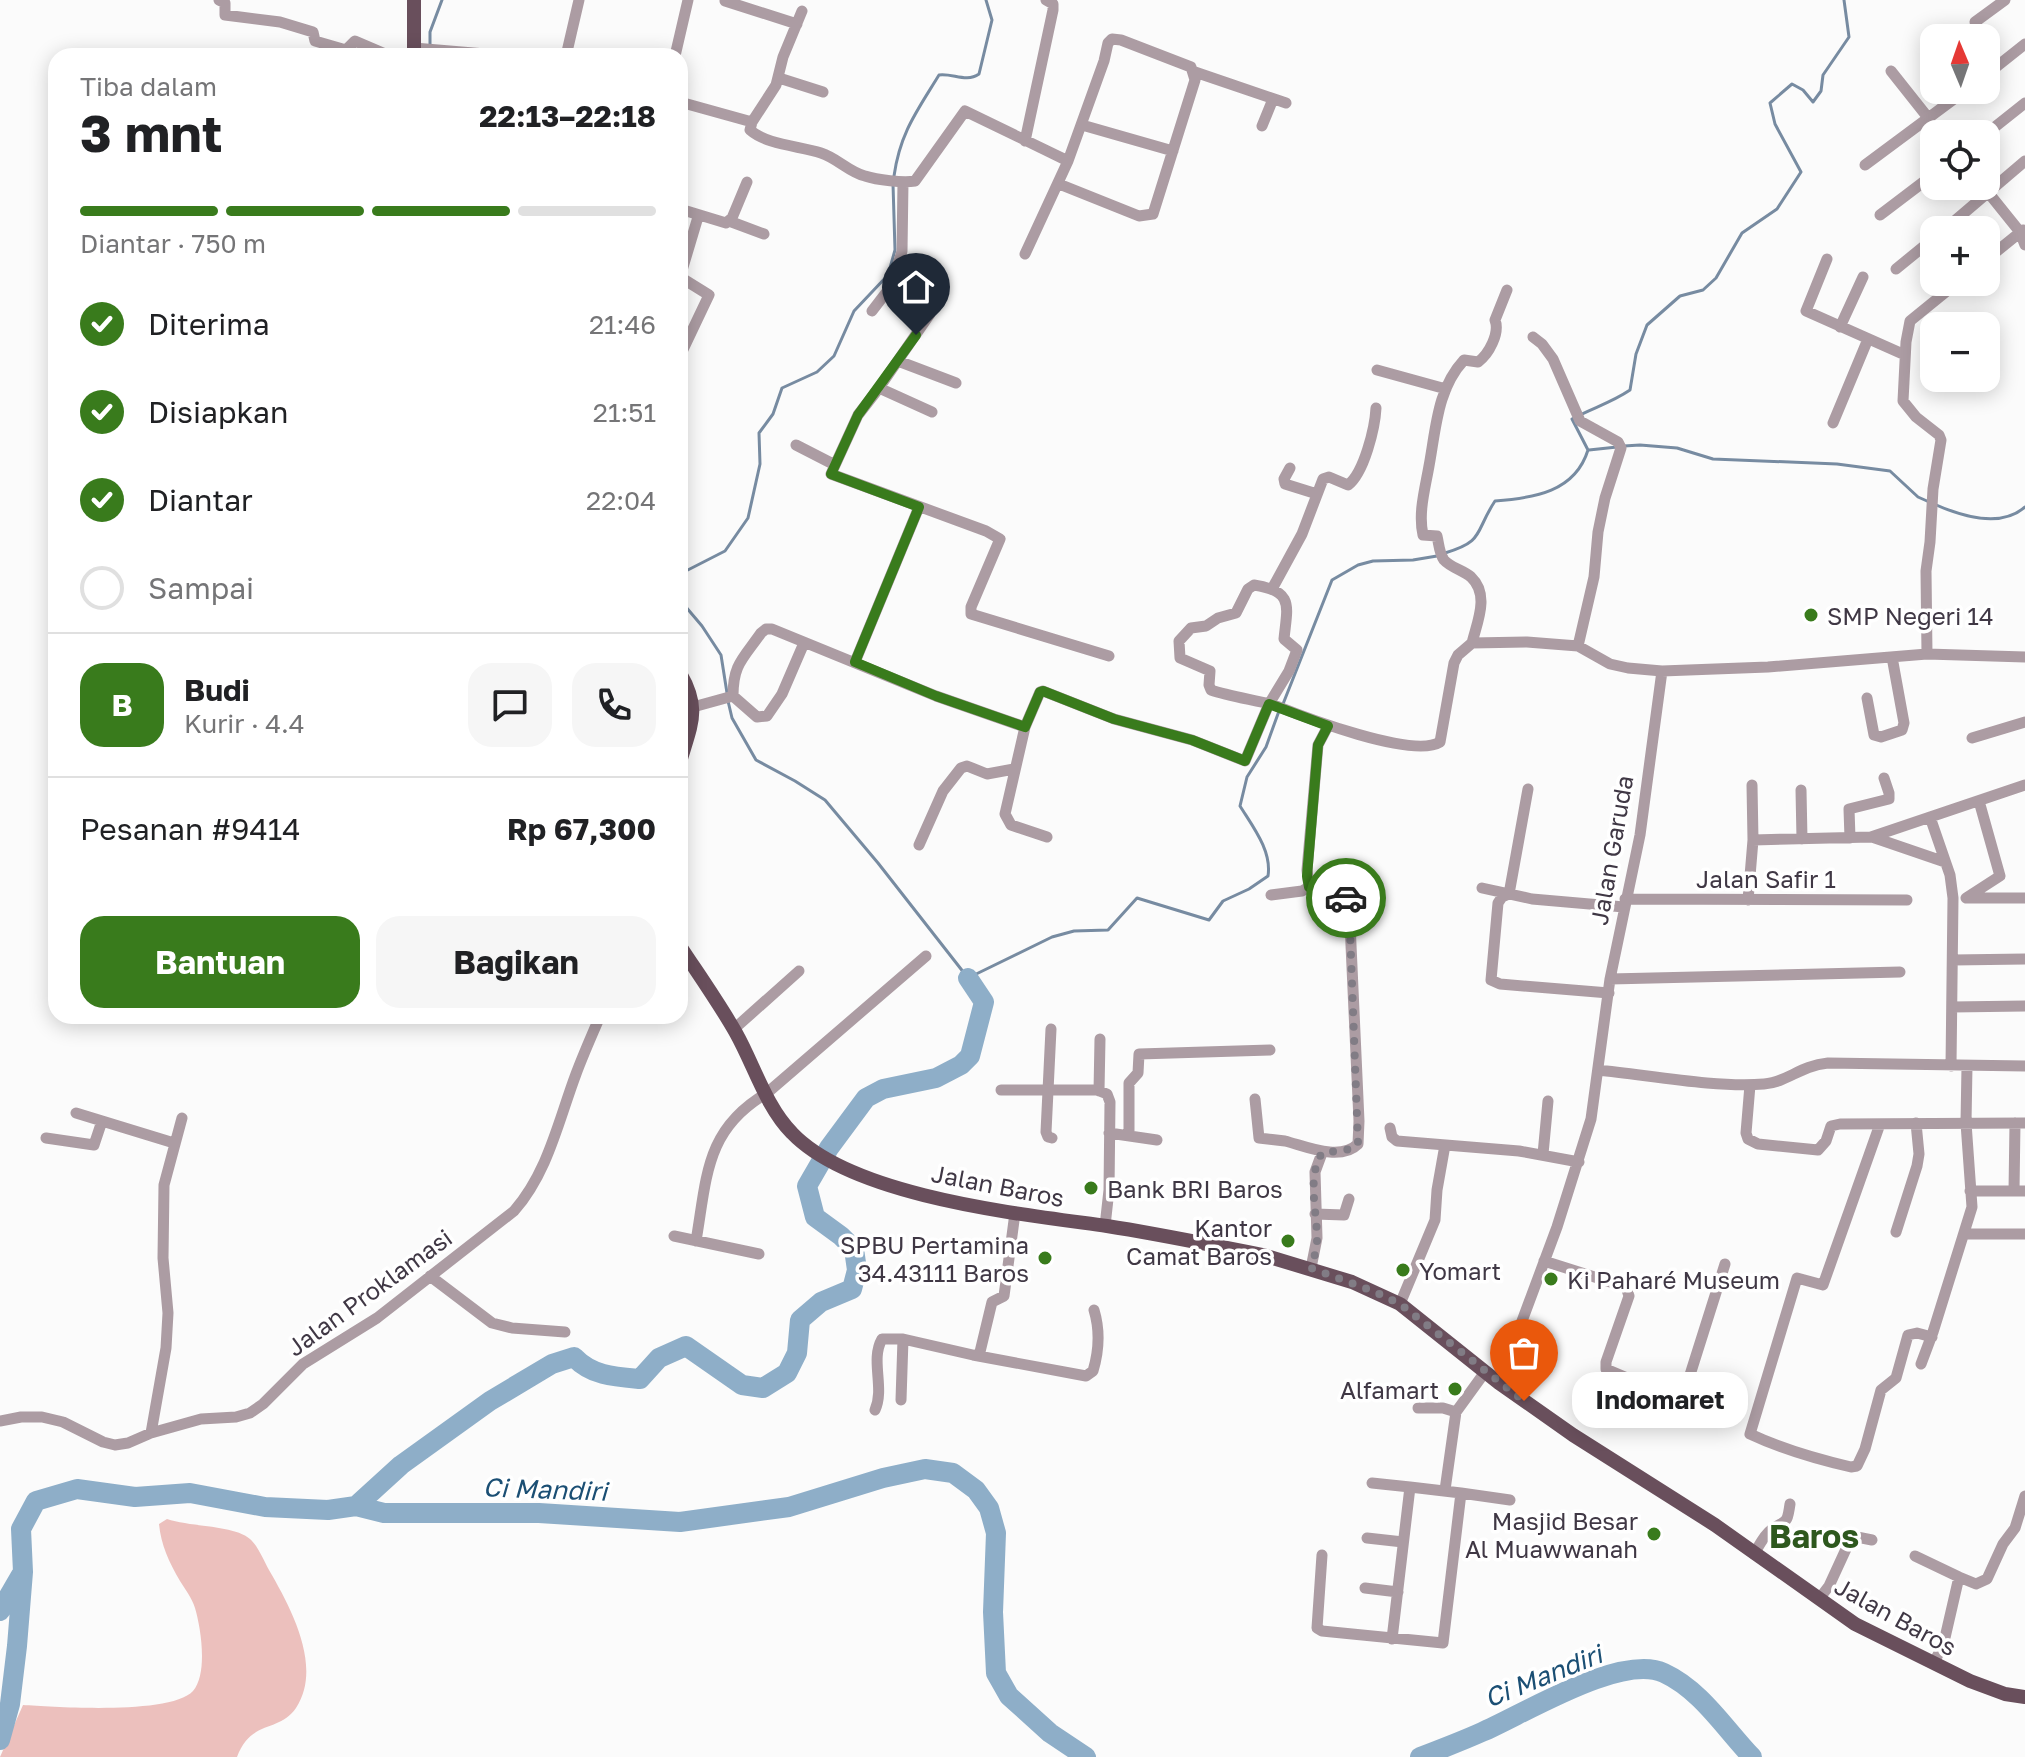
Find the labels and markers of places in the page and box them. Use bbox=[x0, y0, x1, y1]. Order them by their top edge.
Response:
pin bbox=[882, 253, 950, 335]
place label: SMP Negeri 14 bbox=[1827, 601, 1994, 630]
marker: SMP Negeri 14 bbox=[1802, 606, 1820, 624]
place label: Bank BRI Baros bbox=[1107, 1174, 1283, 1203]
marker: Bank BRI Baros bbox=[1082, 1179, 1100, 1197]
place label: Kantor Camat Baros bbox=[1126, 1213, 1272, 1270]
place label: SPBU Pertamina 34.43111 Baros bbox=[840, 1230, 1029, 1287]
marker: Kantor Camat Baros bbox=[1279, 1232, 1297, 1250]
marker: SPBU Pertamina 34.43111 Baros bbox=[1036, 1249, 1054, 1267]
place label: Yomart bbox=[1419, 1256, 1501, 1285]
marker: Yomart bbox=[1394, 1261, 1412, 1279]
place label: Ki Paharé Museum bbox=[1567, 1265, 1780, 1294]
marker: Ki Paharé Museum bbox=[1542, 1270, 1560, 1288]
pin bbox=[1490, 1319, 1558, 1401]
callout: Indomaret bbox=[1572, 1373, 1748, 1429]
place label: Alfamart bbox=[1340, 1375, 1439, 1404]
marker: Alfamart bbox=[1446, 1380, 1464, 1398]
place label: Masjid Besar Al Muawwanah bbox=[1465, 1506, 1638, 1563]
marker: Masjid Besar Al Muawwanah bbox=[1645, 1525, 1663, 1543]

